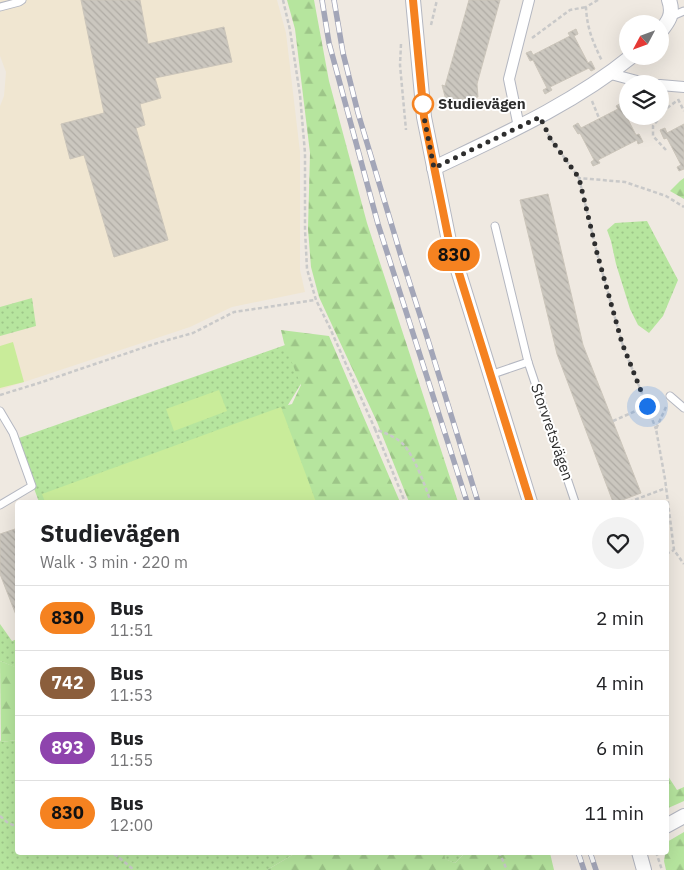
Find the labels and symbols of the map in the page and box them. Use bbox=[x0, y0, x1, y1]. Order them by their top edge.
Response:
north arrow bbox=[619, 15, 669, 65]
marker: Studievägen bbox=[412, 93, 434, 115]
place label: Studievägen bbox=[438, 94, 526, 113]
line badge: 830 bbox=[425, 239, 483, 271]
street label: Storvretsvägen bbox=[527, 381, 578, 483]
your location bbox=[635, 394, 660, 419]

